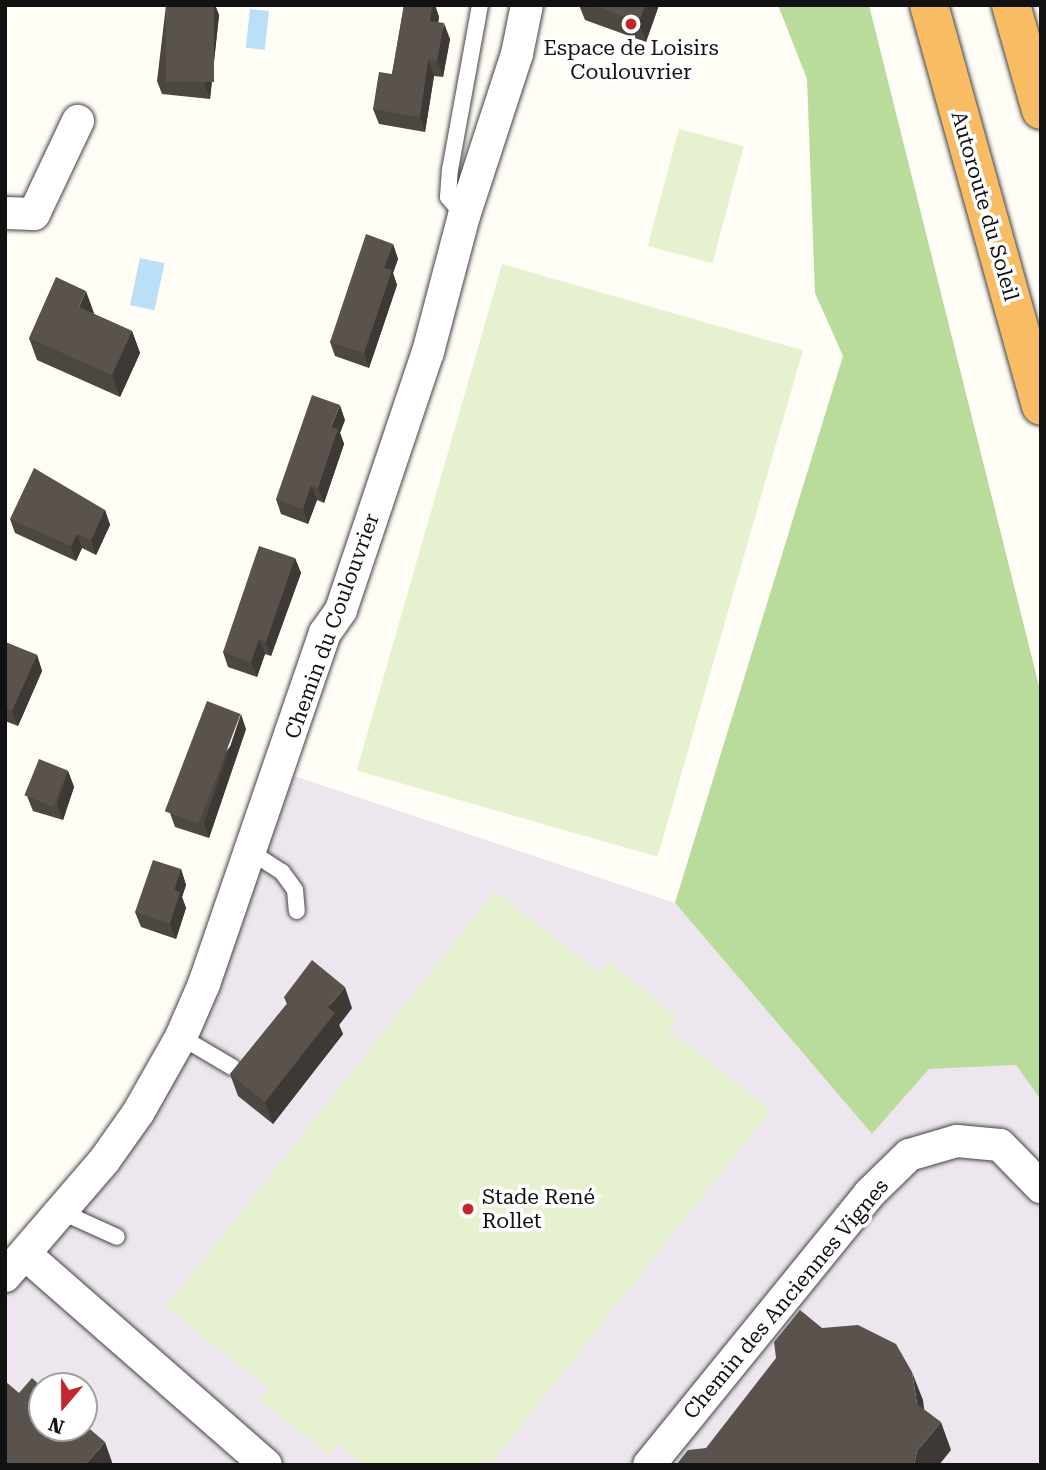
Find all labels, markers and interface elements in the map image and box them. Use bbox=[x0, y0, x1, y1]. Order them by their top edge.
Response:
marker: Espace de Loisirs Coulouvrier bbox=[623, 16, 639, 32]
place label: Espace de Loisirs Coulouvrier bbox=[543, 35, 719, 85]
street label: Autoroute du Soleil bbox=[946, 108, 1024, 304]
street label: Chemin du Coulouvrier bbox=[279, 510, 385, 742]
street label: Chemin des Anciennes Vignes bbox=[678, 1174, 894, 1424]
place label: Stade René Rollet bbox=[482, 1184, 595, 1234]
marker: Stade René Rollet bbox=[460, 1201, 476, 1217]
north arrow bbox=[28, 1372, 98, 1442]
text: N bbox=[46, 1412, 67, 1439]

